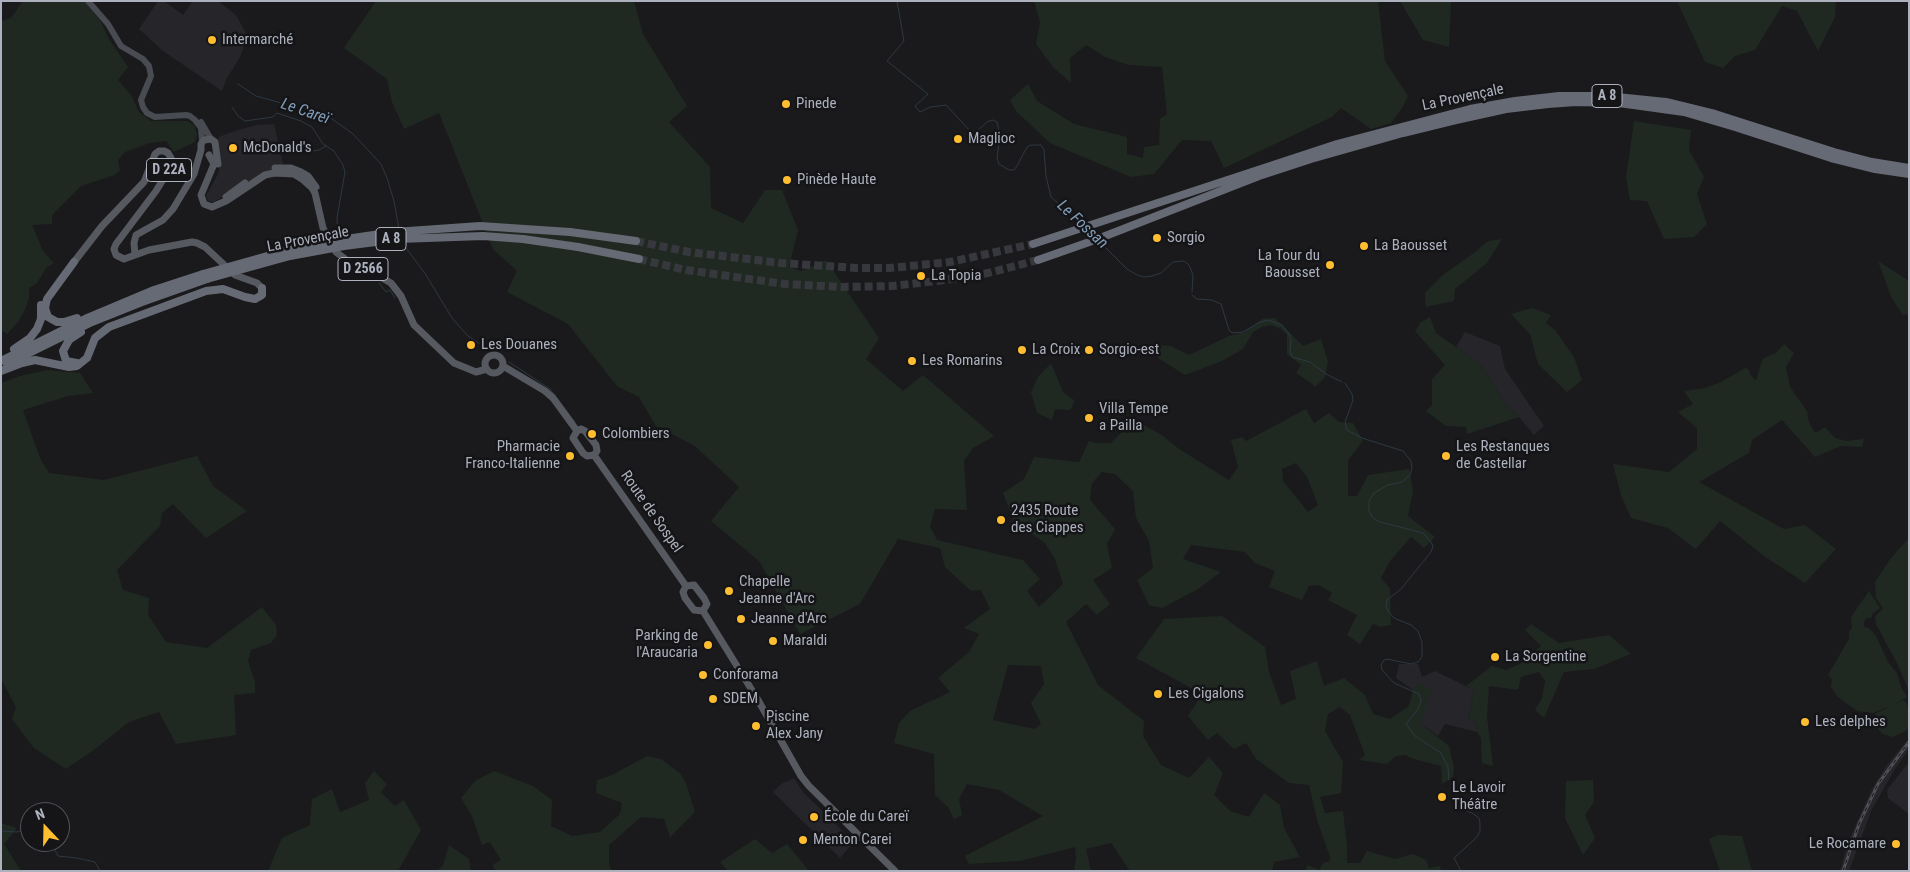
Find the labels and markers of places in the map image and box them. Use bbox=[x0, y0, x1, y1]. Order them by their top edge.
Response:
place label: Intermarché bbox=[222, 31, 293, 49]
marker: Intermarché bbox=[206, 34, 218, 46]
place label: Pinede bbox=[796, 95, 837, 113]
marker: Pinede bbox=[780, 98, 792, 110]
place label: Maglioc bbox=[968, 130, 1015, 148]
marker: Maglioc bbox=[952, 133, 964, 145]
place label: McDonald's bbox=[243, 139, 312, 157]
marker: McDonald's bbox=[227, 142, 239, 154]
place label: Pinède Haute bbox=[797, 171, 876, 189]
marker: Pinède Haute bbox=[781, 174, 793, 186]
place label: Sorgio bbox=[1167, 229, 1205, 247]
marker: Sorgio bbox=[1151, 232, 1163, 244]
place label: La Baousset bbox=[1374, 237, 1447, 255]
marker: La Baousset bbox=[1358, 240, 1370, 252]
place label: La Tour du Baousset bbox=[1258, 247, 1320, 282]
marker: La Tour du Baousset bbox=[1324, 259, 1336, 271]
place label: La Topia bbox=[931, 267, 981, 285]
marker: La Topia bbox=[915, 270, 927, 282]
place label: Les Douanes bbox=[481, 336, 557, 354]
marker: Les Douanes bbox=[465, 339, 477, 351]
place label: La Croix bbox=[1032, 341, 1080, 359]
place label: Sorgio-est bbox=[1099, 341, 1159, 359]
marker: La Croix bbox=[1016, 344, 1028, 356]
marker: Sorgio-est bbox=[1083, 344, 1095, 356]
place label: Les Romarins bbox=[922, 352, 1003, 370]
marker: Les Romarins bbox=[906, 355, 918, 367]
place label: Villa Tempe a Pailla bbox=[1099, 400, 1168, 435]
marker: Villa Tempe a Pailla bbox=[1083, 412, 1095, 424]
place label: Colombiers bbox=[602, 425, 670, 443]
marker: Colombiers bbox=[586, 428, 598, 440]
place label: Pharmacie Franco-Italienne bbox=[465, 438, 560, 473]
place label: Les Restanques de Castellar bbox=[1456, 438, 1550, 473]
marker: Pharmacie Franco-Italienne bbox=[564, 450, 576, 462]
marker: Les Restanques de Castellar bbox=[1440, 450, 1452, 462]
place label: 2435 Route des Ciappes bbox=[1011, 502, 1084, 537]
marker: 2435 Route des Ciappes bbox=[995, 514, 1007, 526]
place label: Chapelle Jeanne d'Arc bbox=[739, 573, 815, 608]
marker: Chapelle Jeanne d'Arc bbox=[723, 585, 735, 597]
place label: Jeanne d'Arc bbox=[751, 610, 827, 628]
marker: Jeanne d'Arc bbox=[735, 613, 747, 625]
place label: Parking de l'Araucaria bbox=[635, 627, 698, 662]
place label: Maraldi bbox=[783, 632, 827, 650]
marker: Maraldi bbox=[767, 635, 779, 647]
marker: Parking de l'Araucaria bbox=[702, 639, 714, 651]
place label: La Sorgentine bbox=[1505, 648, 1586, 666]
marker: La Sorgentine bbox=[1489, 651, 1501, 663]
place label: Conforama bbox=[713, 666, 779, 684]
marker: Conforama bbox=[697, 669, 709, 681]
place label: Les Cigalons bbox=[1168, 685, 1244, 703]
marker: Les Cigalons bbox=[1152, 688, 1164, 700]
place label: SDEM bbox=[723, 690, 758, 708]
marker: SDEM bbox=[707, 693, 719, 705]
place label: Piscine Alex Jany bbox=[766, 708, 823, 743]
place label: Les delphes bbox=[1815, 713, 1886, 731]
marker: Les delphes bbox=[1799, 716, 1811, 728]
marker: Piscine Alex Jany bbox=[750, 720, 762, 732]
place label: Le Lavoir Théâtre bbox=[1452, 779, 1506, 814]
marker: Le Lavoir Théâtre bbox=[1436, 791, 1448, 803]
place label: École du Careï bbox=[824, 808, 909, 826]
marker: École du Careï bbox=[808, 811, 820, 823]
place label: Menton Carei bbox=[813, 831, 892, 849]
marker: Menton Carei bbox=[797, 834, 809, 846]
place label: Le Rocamare bbox=[1809, 835, 1886, 853]
marker: Le Rocamare bbox=[1890, 838, 1902, 850]

